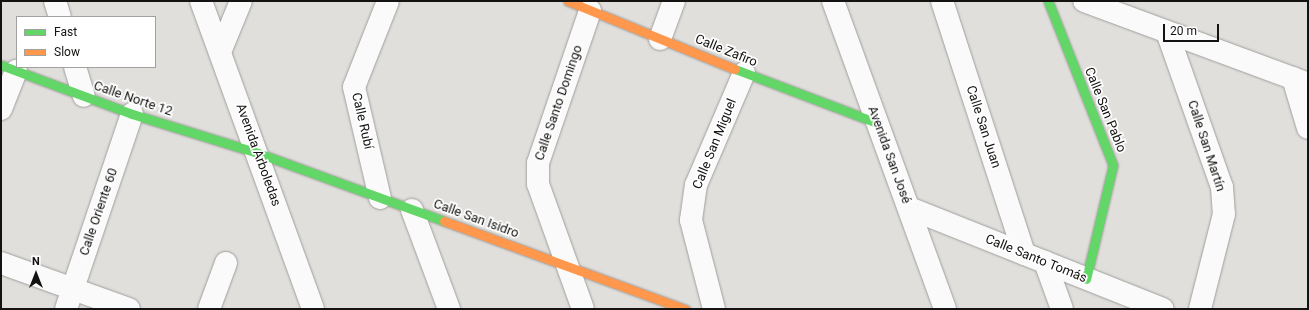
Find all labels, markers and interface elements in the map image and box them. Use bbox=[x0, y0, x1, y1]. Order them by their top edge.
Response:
legend bbox=[16, 16, 156, 68]
scale bar bbox=[1165, 16, 1221, 42]
text: 20 m bbox=[1170, 24, 1197, 38]
text: Fast bbox=[54, 25, 77, 39]
street label: Calle Zafiro bbox=[693, 31, 759, 71]
street label: Calle Santo Domingo bbox=[532, 43, 586, 163]
text: Slow bbox=[54, 45, 80, 59]
street label: Calle San Pablo bbox=[1081, 65, 1129, 155]
street label: Calle Norte 12 bbox=[92, 78, 174, 120]
street label: Calle San Juan bbox=[962, 84, 1004, 170]
street label: Calle Rubí bbox=[348, 91, 376, 151]
street label: Calle San Miguel bbox=[690, 96, 740, 192]
street label: Calle San Martín bbox=[1184, 98, 1228, 194]
street label: Avenida Arboledas bbox=[232, 102, 284, 208]
street label: Avenida San José bbox=[864, 104, 914, 206]
street label: Calle Oriente 60 bbox=[77, 166, 121, 258]
street label: Calle San Isidro bbox=[431, 196, 521, 242]
street label: Calle Santo Tomás bbox=[983, 231, 1089, 287]
north arrow bbox=[16, 254, 56, 294]
text: N bbox=[32, 255, 40, 268]

